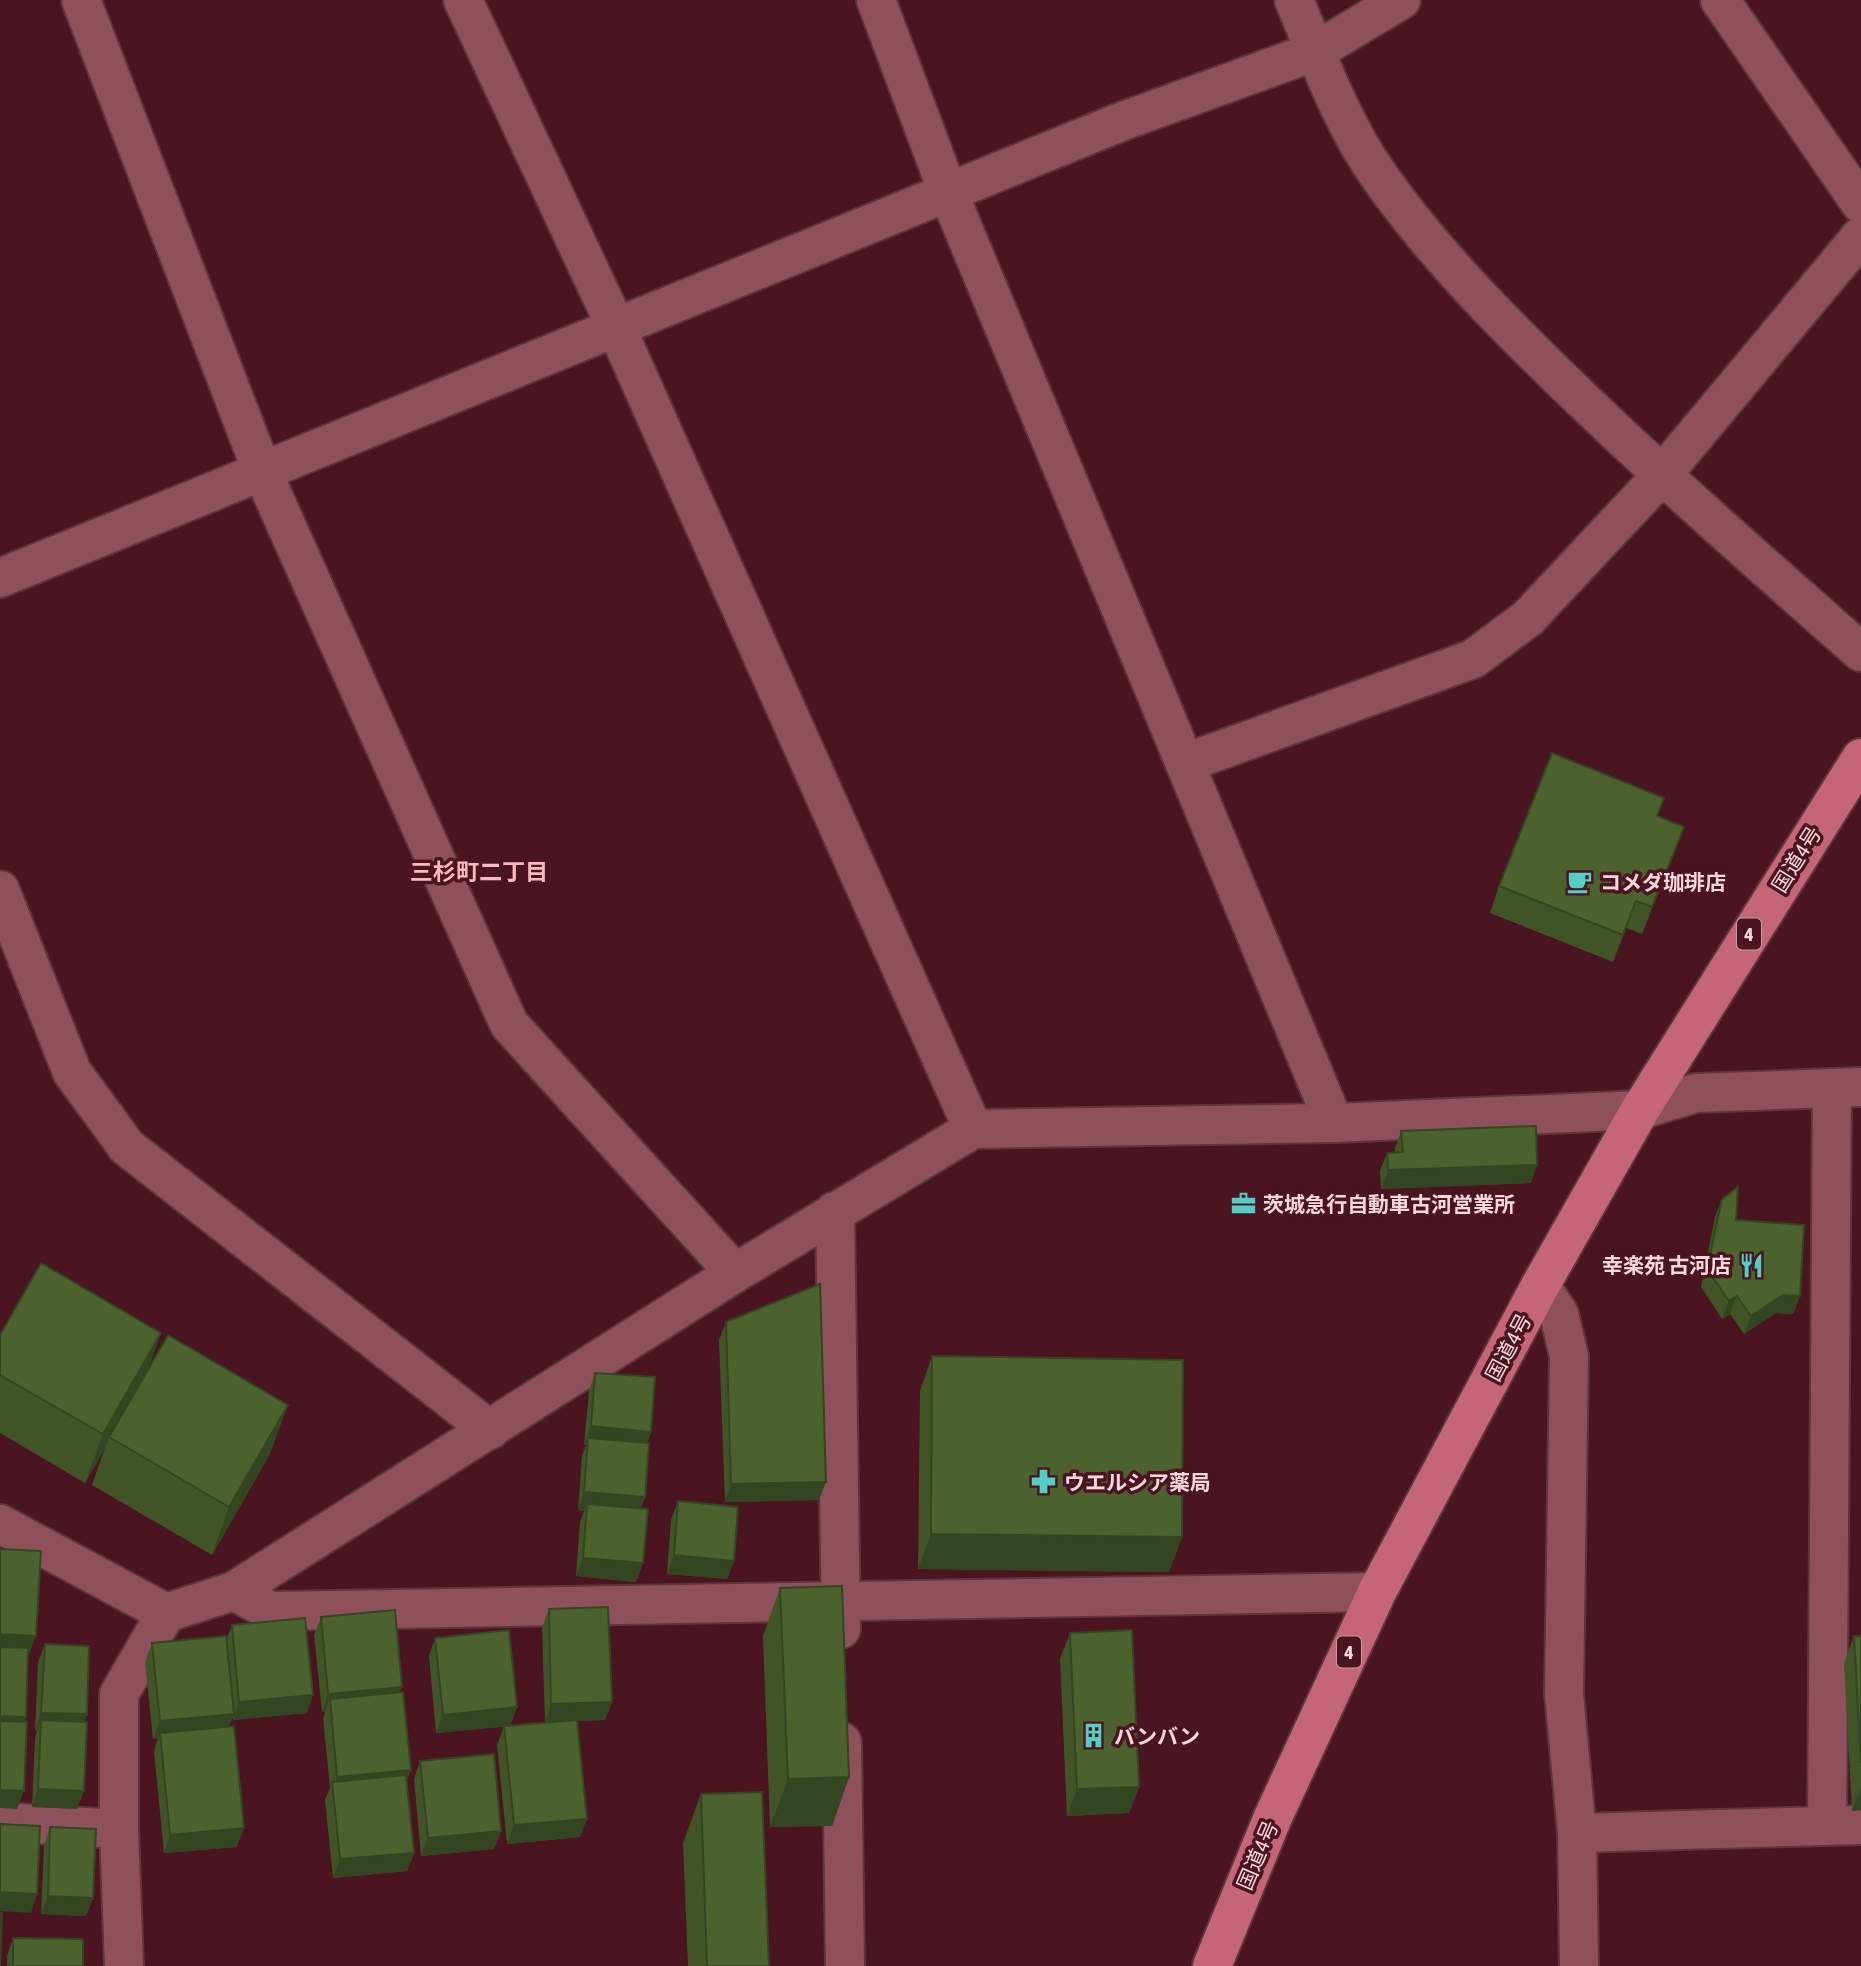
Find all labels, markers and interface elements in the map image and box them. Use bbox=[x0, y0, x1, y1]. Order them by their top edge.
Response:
street label: 国道4号 bbox=[1767, 822, 1825, 896]
district label: 三杉町二丁目 bbox=[410, 859, 548, 885]
cafe icon: コメダ珈琲店 bbox=[1566, 868, 1594, 896]
place label: コメダ珈琲店 bbox=[1600, 870, 1726, 894]
road number: 4 bbox=[1737, 918, 1761, 950]
office icon: 茨城急行自動車古河営業所 bbox=[1229, 1190, 1257, 1218]
place label: 茨城急行自動車古河営業所 bbox=[1263, 1192, 1515, 1216]
restaurant icon: 幸楽苑 古河店 bbox=[1737, 1251, 1765, 1279]
place label: 幸楽苑 古河店 bbox=[1602, 1253, 1731, 1277]
street label: 国道4号 bbox=[1480, 1309, 1536, 1385]
pharmacy icon: ウエルシア薬局 bbox=[1030, 1468, 1058, 1496]
place label: ウエルシア薬局 bbox=[1064, 1470, 1211, 1494]
road number: 4 bbox=[1337, 1636, 1361, 1668]
building icon: バンバン bbox=[1080, 1722, 1108, 1750]
place label: バンバン bbox=[1114, 1724, 1200, 1748]
street label: 国道4号 bbox=[1232, 1817, 1282, 1893]

